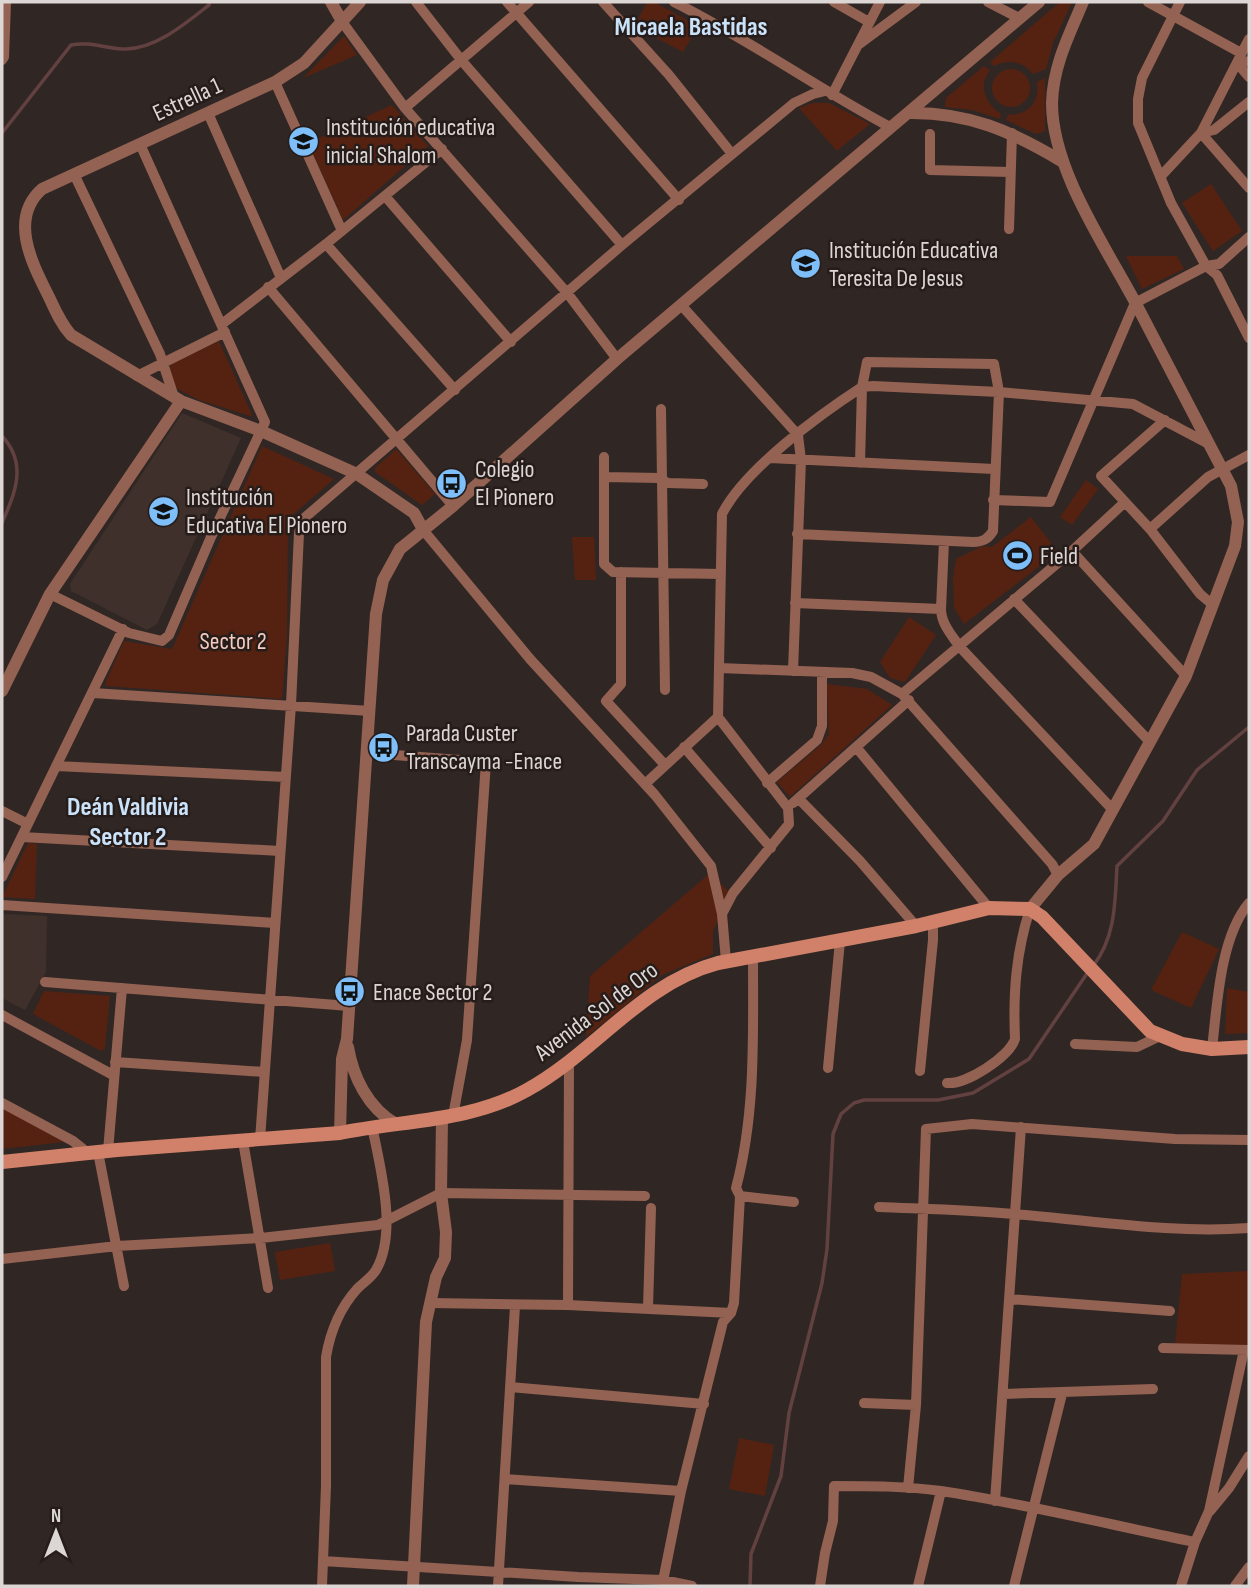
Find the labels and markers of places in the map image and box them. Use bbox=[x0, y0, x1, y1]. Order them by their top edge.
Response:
place label: Institución educativa inicial Shalom bbox=[326, 113, 495, 170]
school or university icon: Institución educativa inicial Shalom bbox=[286, 124, 320, 158]
place label: Institución Educativa Teresita De Jesus bbox=[829, 236, 998, 293]
school or university icon: Institución Educativa Teresita De Jesus bbox=[789, 247, 823, 281]
place label: Colegio El Pionero bbox=[475, 455, 554, 512]
bus stop icon: Colegio El Pionero bbox=[435, 466, 469, 500]
place label: Institución Educativa El Pionero bbox=[186, 483, 347, 540]
school or university icon: Institución Educativa El Pionero bbox=[146, 494, 180, 528]
sports icon: Field bbox=[1000, 539, 1034, 573]
place label: Field bbox=[1040, 542, 1078, 571]
place label: Parada Custer Transcayma -Enace bbox=[406, 719, 562, 776]
bus stop icon: Parada Custer Transcayma -Enace bbox=[366, 730, 400, 764]
bus stop icon: Enace Sector 2 bbox=[333, 975, 367, 1009]
place label: Enace Sector 2 bbox=[373, 978, 492, 1007]

